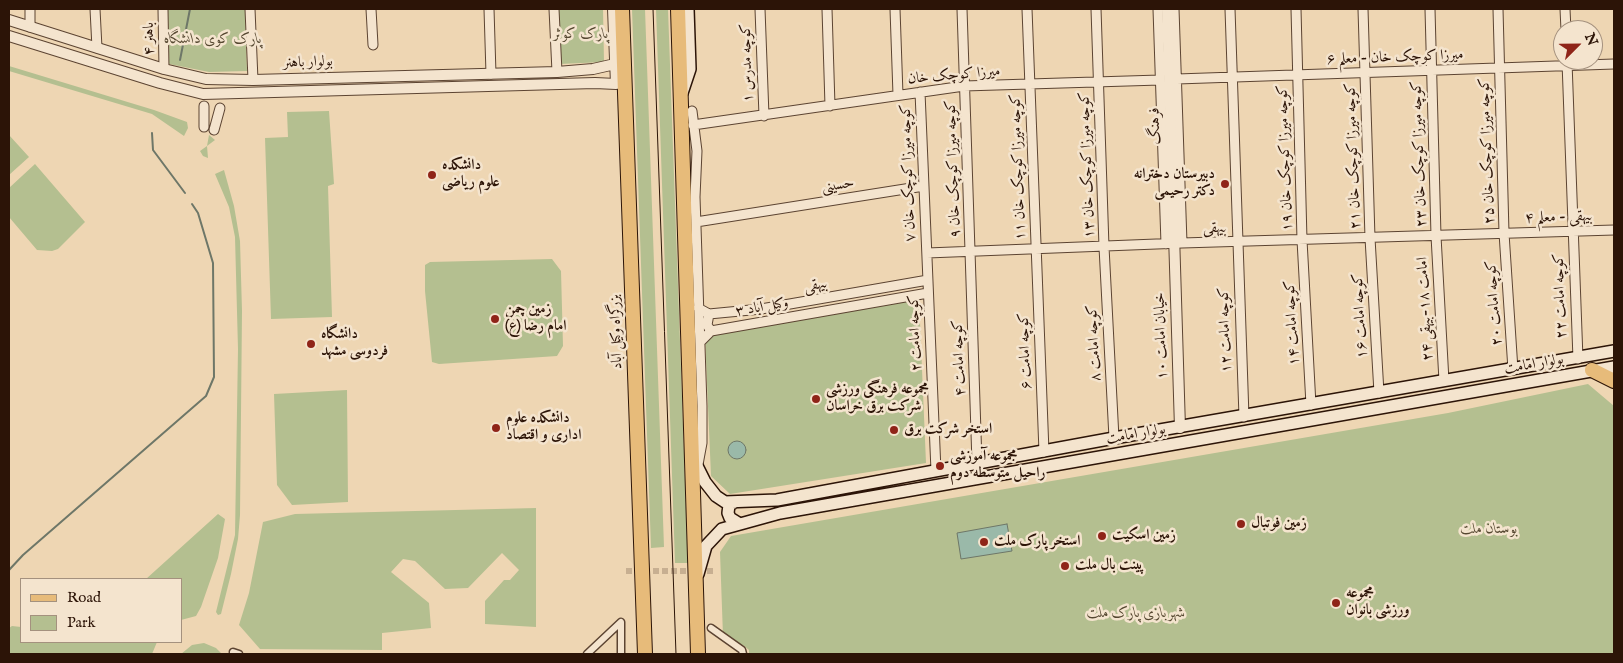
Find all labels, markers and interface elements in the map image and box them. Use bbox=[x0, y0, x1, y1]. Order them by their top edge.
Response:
north arrow bbox=[1553, 20, 1603, 70]
street label: باهنر ۴ bbox=[141, 22, 159, 56]
street label: کوچه مدرس ۱ bbox=[738, 23, 758, 103]
park label: پارک کوثر bbox=[553, 26, 609, 44]
text: N bbox=[1580, 30, 1602, 49]
park label: پارک کوی دانشگاه bbox=[164, 31, 262, 49]
street label: میرزا کوچک خان - معلم ۶ bbox=[1326, 47, 1464, 69]
street label: بولوار باهنر bbox=[283, 53, 333, 73]
street label: میرزا کوچک خان bbox=[907, 63, 1001, 89]
street label: کوچه میرزا کوچک خان ۲۵ bbox=[1476, 77, 1500, 225]
street label: کوچه میرزا کوچک خان ۲۳ bbox=[1408, 80, 1432, 228]
street label: کوچه میرزا کوچک خان ۲۱ bbox=[1342, 82, 1366, 230]
street label: کوچه میرزا کوچک خان ۱۹ bbox=[1274, 84, 1298, 232]
street label: کوچه میرزا کوچک خان ۱۳ bbox=[1076, 91, 1100, 239]
street label: کوچه میرزا کوچک خان ۱۱ bbox=[1007, 93, 1031, 241]
street label: کوچه میرزا کوچک خان ۹ bbox=[943, 100, 965, 238]
street label: کوچه میرزا کوچک خان ۷ bbox=[898, 104, 920, 242]
street label: فرهنگ bbox=[1146, 107, 1166, 145]
place label: دانشکده علوم ریاضی bbox=[442, 157, 500, 192]
place label: دبیرستان دخترانه دکتر رحیمی bbox=[1134, 166, 1215, 201]
marker: دانشکده علوم ریاضی bbox=[426, 169, 438, 181]
street label: حسینی bbox=[820, 175, 856, 197]
marker: دبیرستان دخترانه دکتر رحیمی bbox=[1219, 178, 1231, 190]
street label: بیهقی - معلم ۴ bbox=[1525, 208, 1593, 228]
street label: بیهقی bbox=[1203, 220, 1227, 238]
street label: کوچه امامت ۲۲ bbox=[1551, 253, 1571, 339]
street label: امامت ۱۸-بیهقی ۲۴ bbox=[1414, 257, 1438, 361]
street label: کوچه امامت ۲۰ bbox=[1483, 260, 1507, 346]
street label: کوچه امامت ۱۶ bbox=[1350, 273, 1372, 359]
street label: بیهقی bbox=[803, 275, 829, 297]
street label: کوچه امامت ۱۴ bbox=[1282, 280, 1304, 366]
street label: کوچه امامت ۱۲ bbox=[1216, 287, 1236, 373]
street label: خیابان امامت ۱۰ bbox=[1151, 292, 1173, 380]
street label: بزرگراه وکیل آباد bbox=[607, 294, 627, 370]
street label: ۳ وکیل آباد bbox=[734, 294, 790, 322]
street label: کوچه امامت ۲ bbox=[906, 294, 926, 372]
place label: زمین چمن امام رضا (ع) bbox=[505, 301, 567, 336]
street label: کوچه امامت ۸ bbox=[1084, 304, 1106, 382]
street label: کوچه امامت ۶ bbox=[1016, 312, 1036, 390]
marker: زمین چمن امام رضا (ع) bbox=[489, 313, 501, 325]
street label: کوچه امامت ۴ bbox=[950, 319, 970, 397]
place label: دانشگاه فردوسی مشهد bbox=[321, 326, 388, 361]
marker: دانشگاه فردوسی مشهد bbox=[305, 338, 317, 350]
street label: بولوار امامت bbox=[1503, 351, 1565, 379]
place label: مجموعه فرهنگی ورزشی شرکت برق خراسان bbox=[826, 381, 929, 416]
marker: مجموعه فرهنگی ورزشی شرکت برق خراسان bbox=[810, 393, 822, 405]
place label: دانشکده علوم اداری و اقتصاد bbox=[506, 410, 582, 445]
place label: استخر شرکت برق bbox=[904, 421, 992, 439]
street label: بولوار امامت bbox=[1105, 421, 1167, 449]
marker: دانشکده علوم اداری و اقتصاد bbox=[490, 422, 502, 434]
marker: استخر شرکت برق bbox=[888, 424, 900, 436]
place label: مجموعه آموزشی راحیل متوسطه دوم bbox=[950, 448, 1046, 483]
marker: مجموعه آموزشی راحیل متوسطه دوم bbox=[934, 460, 946, 472]
place label: زمین فوتبال bbox=[1251, 515, 1307, 533]
marker: زمین فوتبال bbox=[1235, 518, 1247, 530]
park label: بوستان ملت bbox=[1460, 521, 1518, 539]
place label: زمین اسکیت bbox=[1112, 527, 1176, 545]
marker: زمین اسکیت bbox=[1096, 530, 1108, 542]
place label: استخر پارک ملت bbox=[994, 533, 1080, 551]
marker: استخر پارک ملت bbox=[978, 536, 990, 548]
place label: پینت بال ملت bbox=[1075, 557, 1144, 575]
marker: پینت بال ملت bbox=[1059, 560, 1071, 572]
legend bbox=[20, 578, 182, 643]
place label: مجموعه ورزشی بانوان bbox=[1346, 585, 1409, 620]
text: Road bbox=[67, 588, 101, 607]
marker: مجموعه ورزشی بانوان bbox=[1330, 597, 1342, 609]
park label: شهربازی پارک ملت bbox=[1087, 605, 1185, 623]
text: Park bbox=[67, 613, 96, 632]

